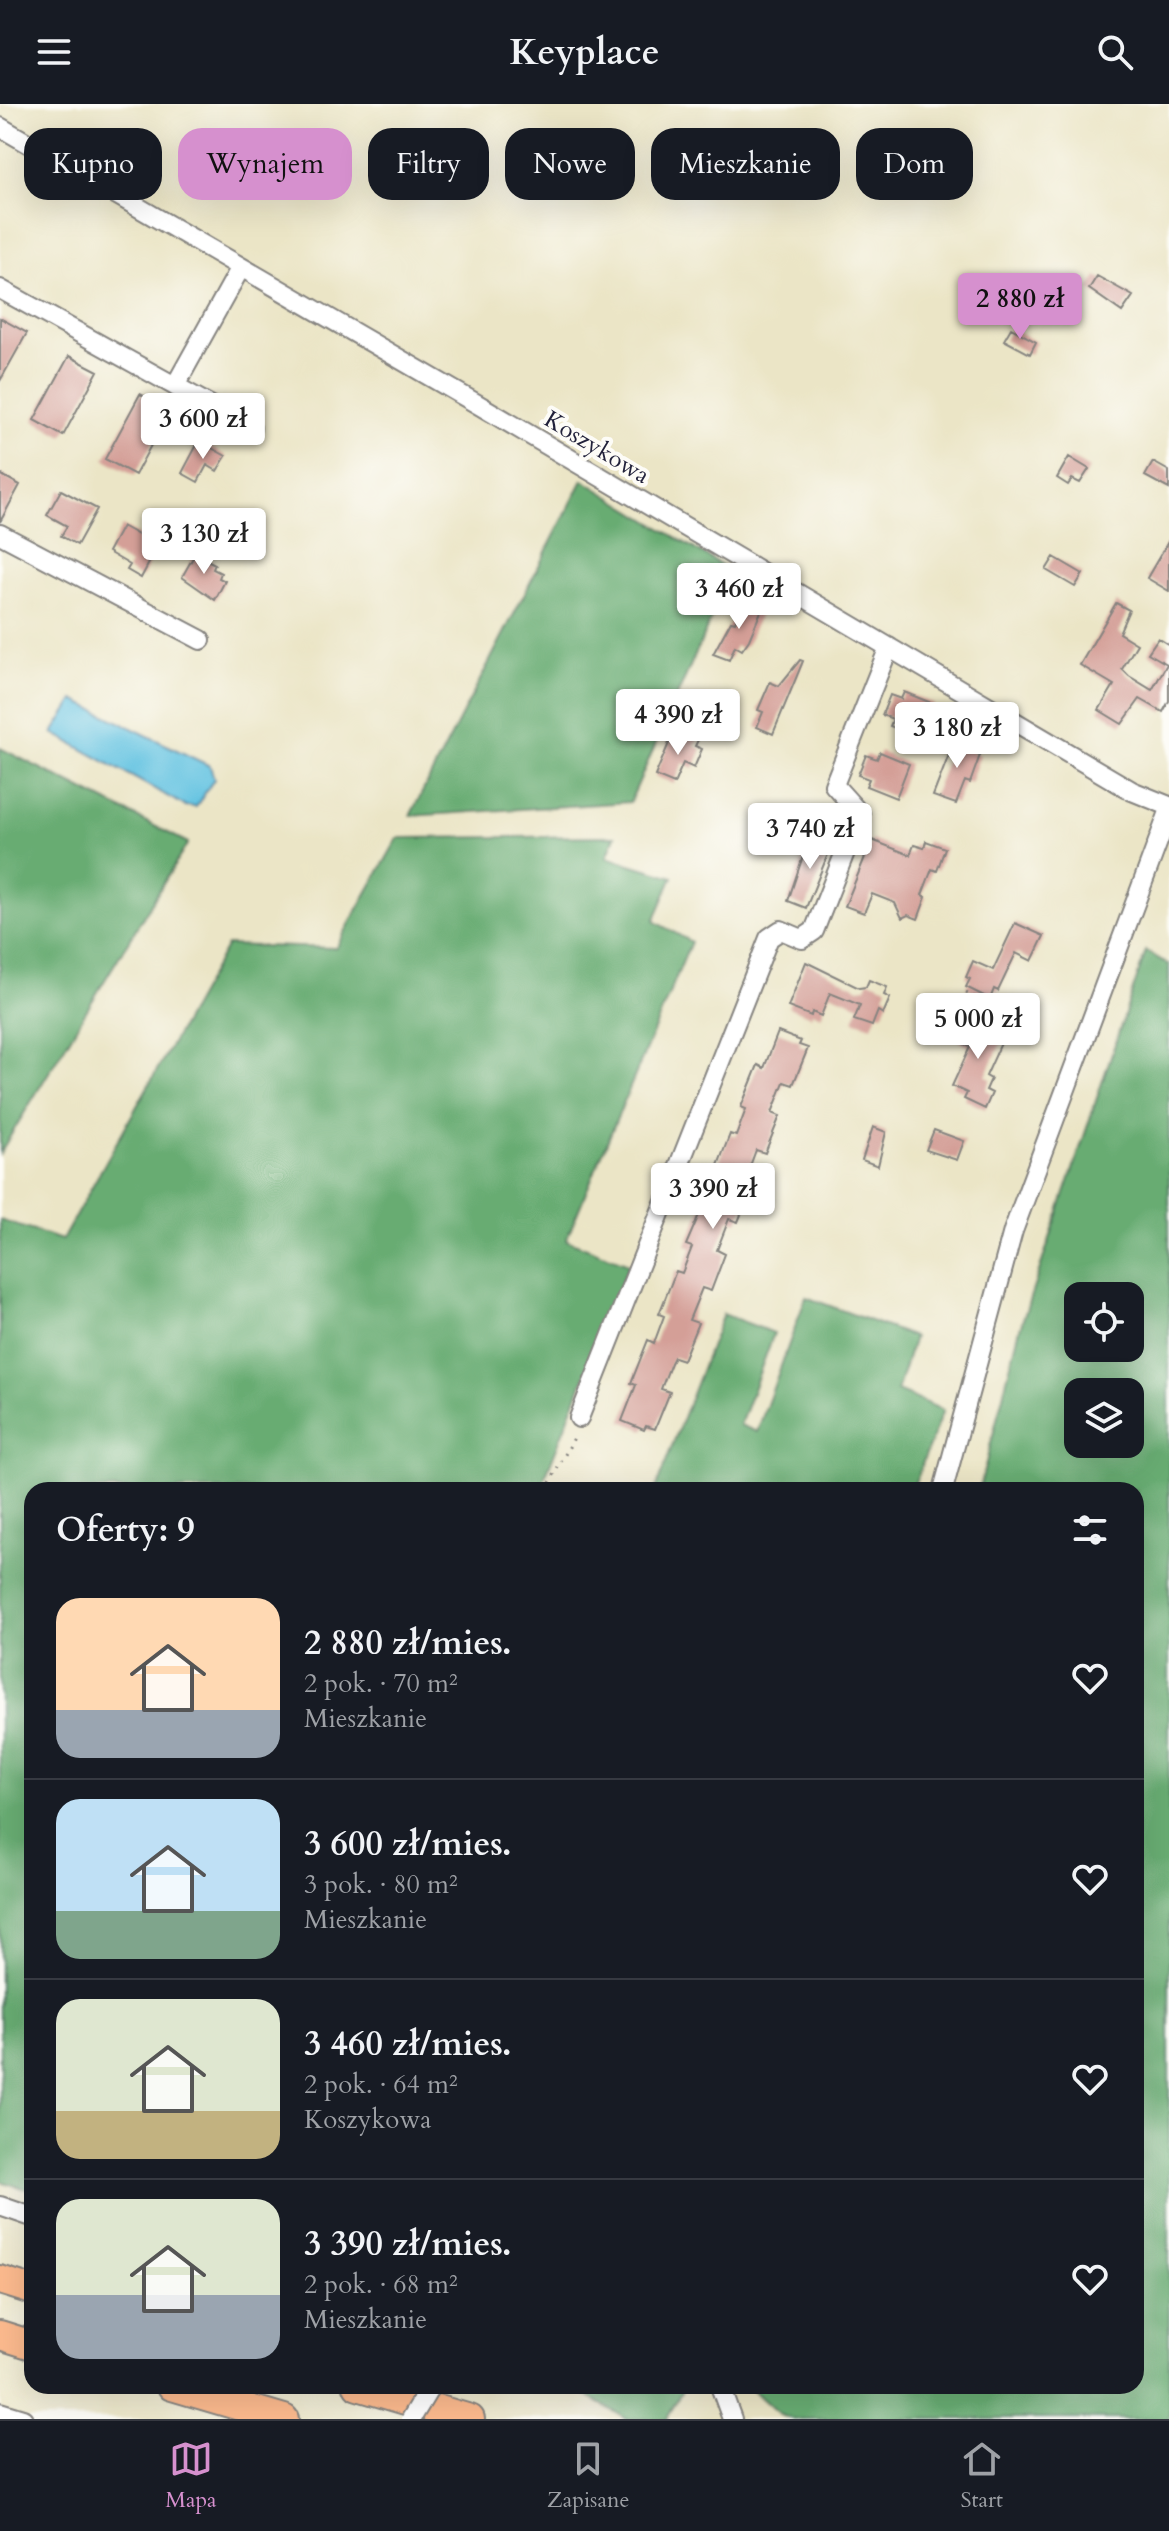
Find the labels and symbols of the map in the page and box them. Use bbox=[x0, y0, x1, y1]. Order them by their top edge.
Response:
pin: 2 880 zł bbox=[937, 273, 1103, 341]
pin: 3 600 zł bbox=[120, 393, 286, 461]
street label: Koszykowa bbox=[538, 403, 656, 492]
pin: 3 130 zł bbox=[121, 508, 287, 576]
pin: 3 460 zł bbox=[656, 563, 822, 631]
pin: 4 390 zł bbox=[595, 689, 761, 757]
pin: 3 180 zł bbox=[874, 702, 1040, 770]
pin: 3 740 zł bbox=[727, 803, 893, 871]
pin: 5 000 zł bbox=[895, 993, 1061, 1061]
pin: 3 390 zł bbox=[630, 1163, 796, 1231]

